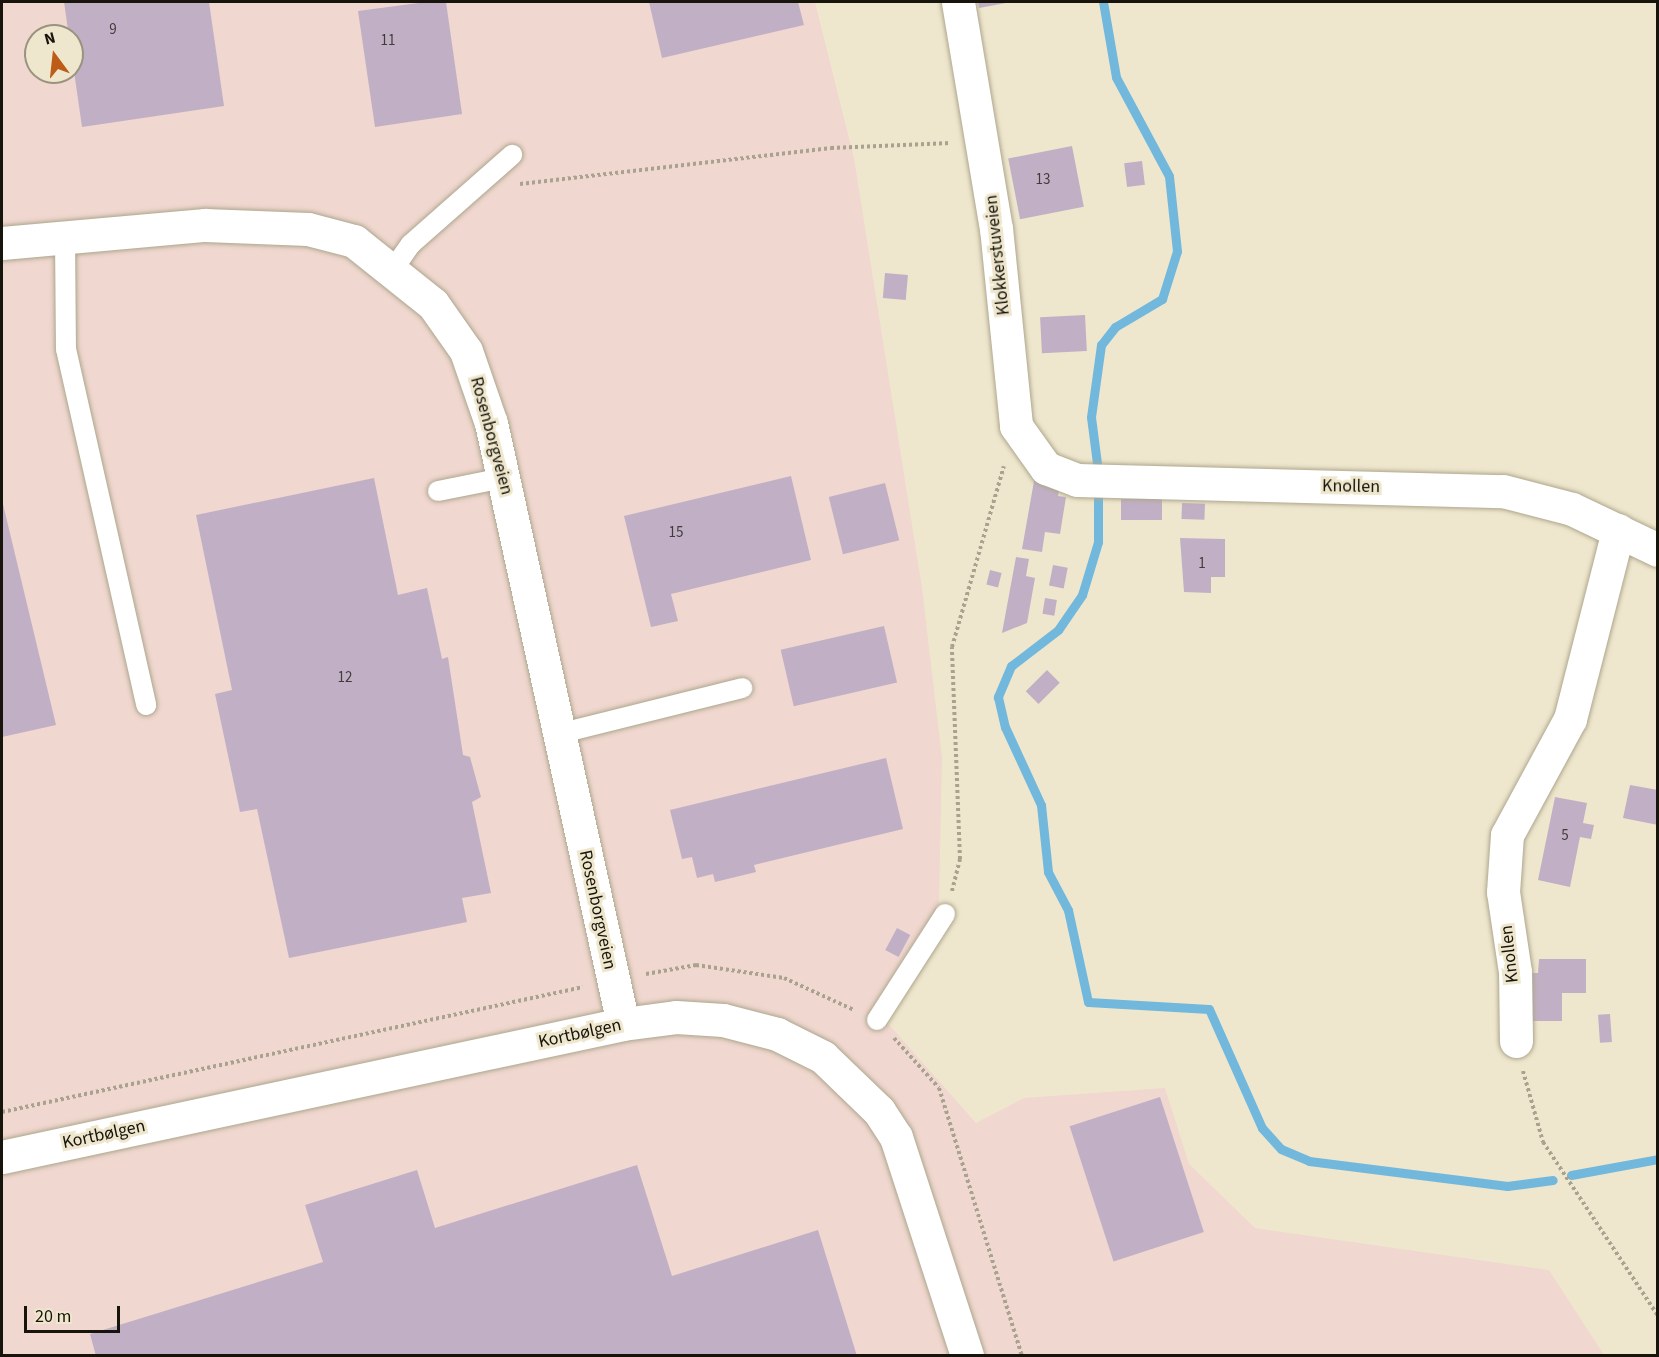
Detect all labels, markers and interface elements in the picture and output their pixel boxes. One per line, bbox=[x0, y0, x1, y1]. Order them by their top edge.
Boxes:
house number: 9 bbox=[109, 21, 117, 39]
north arrow bbox=[24, 24, 84, 84]
text: N bbox=[42, 27, 58, 51]
house number: 11 bbox=[381, 32, 395, 50]
house number: 13 bbox=[1036, 171, 1050, 189]
street label: Klokkerstuveien bbox=[981, 194, 1015, 316]
street label: Rosenborgveien bbox=[465, 375, 517, 497]
street label: Knollen bbox=[1322, 476, 1380, 498]
house number: 15 bbox=[669, 524, 683, 542]
house number: 1 bbox=[1198, 555, 1206, 573]
house number: 12 bbox=[338, 669, 352, 687]
house number: 5 bbox=[1561, 827, 1569, 845]
street label: Rosenborgveien bbox=[574, 848, 620, 972]
street label: Knollen bbox=[1496, 924, 1524, 984]
street label: Kortbølgen bbox=[537, 1015, 623, 1053]
street label: Kortbølgen bbox=[61, 1116, 147, 1154]
scale bar bbox=[27, 1294, 123, 1332]
text: 20 m bbox=[35, 1304, 71, 1329]

